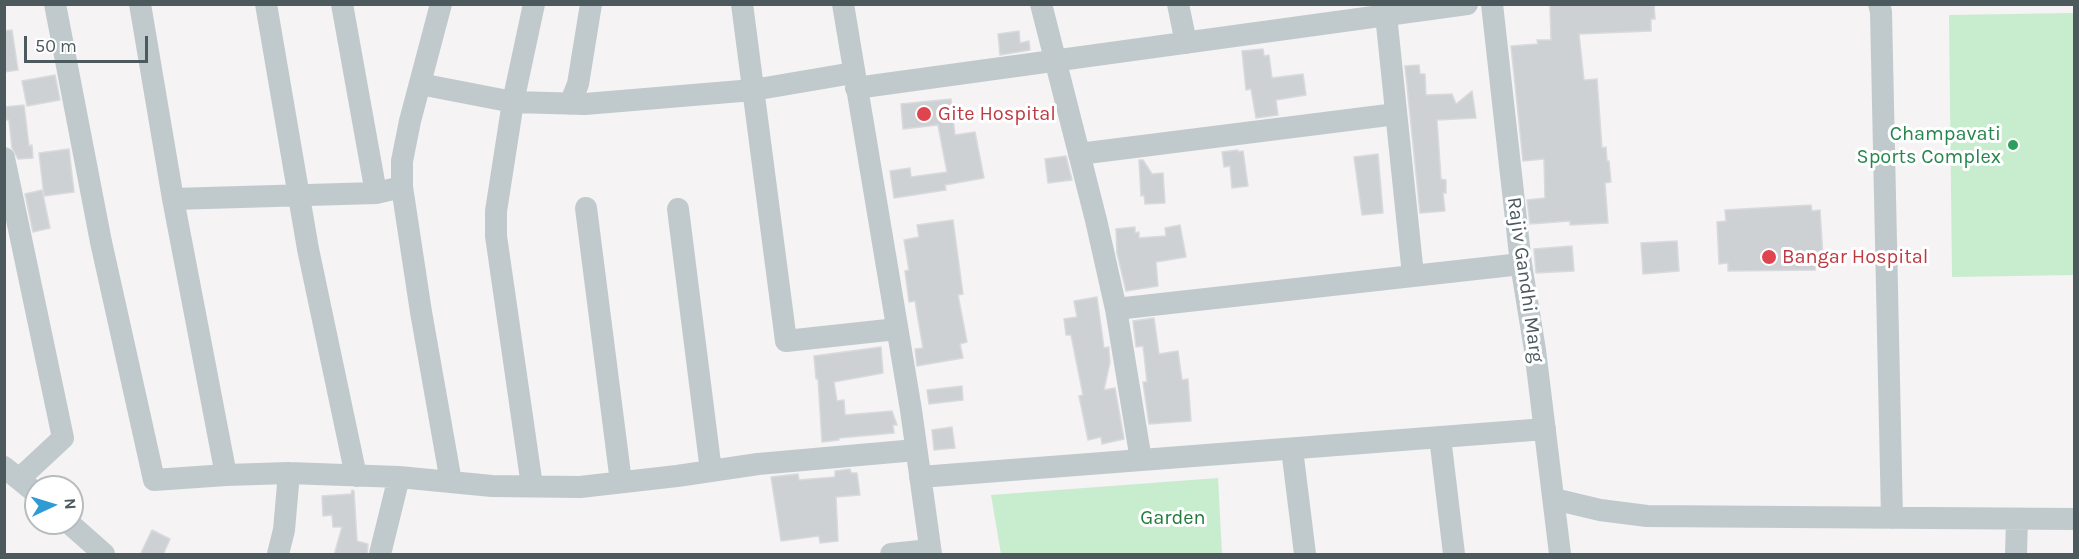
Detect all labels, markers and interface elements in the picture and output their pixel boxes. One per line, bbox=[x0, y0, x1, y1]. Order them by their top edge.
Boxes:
scale bar bbox=[27, 24, 152, 62]
text: 50 m bbox=[35, 35, 77, 57]
place label: Gite Hospital bbox=[938, 102, 1056, 126]
marker: Gite Hospital bbox=[915, 105, 933, 123]
place label: Champavati Sports Complex bbox=[1857, 122, 2001, 169]
marker: Champavati Sports Complex bbox=[2006, 138, 2020, 152]
street label: Rajiv Gandhi Marg bbox=[1501, 196, 1549, 364]
place label: Bangar Hospital bbox=[1782, 245, 1928, 269]
marker: Bangar Hospital bbox=[1760, 248, 1778, 266]
north arrow bbox=[24, 475, 84, 535]
text: N bbox=[61, 497, 80, 510]
park label: Garden bbox=[1140, 506, 1206, 530]

